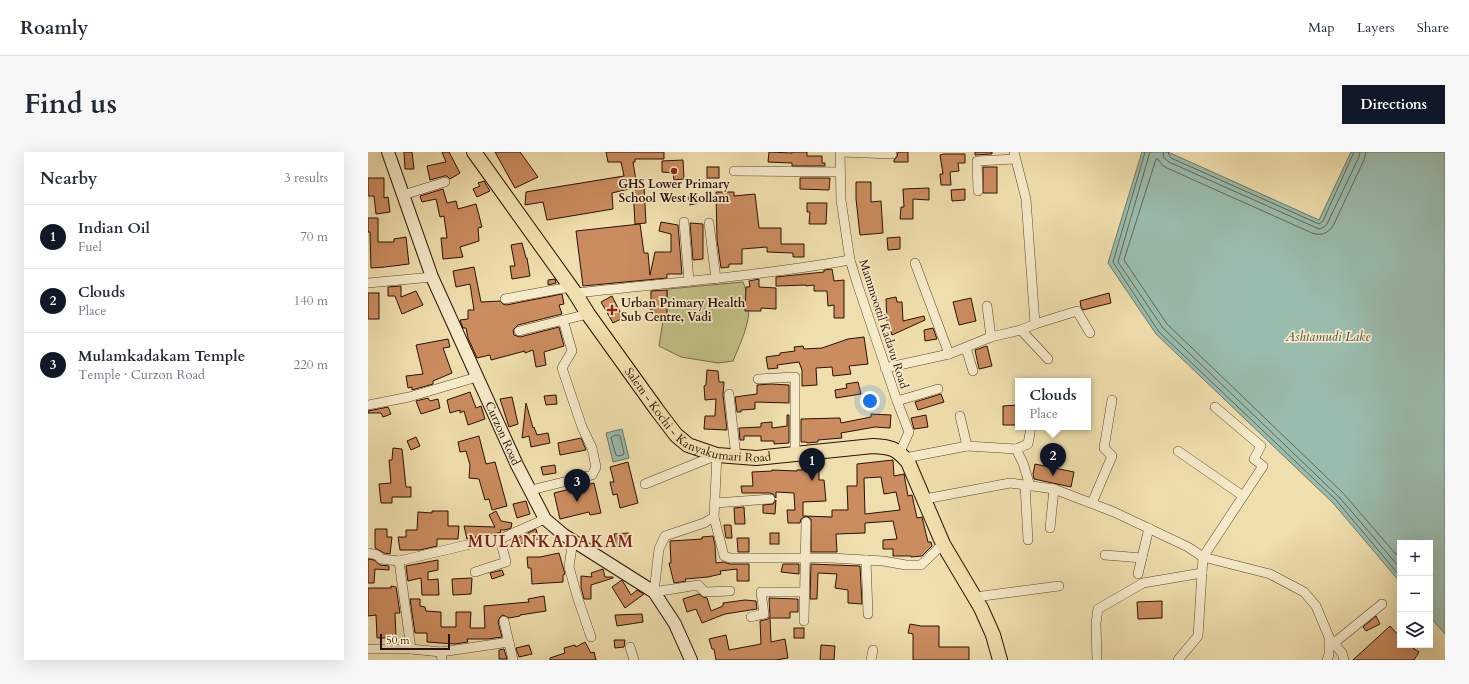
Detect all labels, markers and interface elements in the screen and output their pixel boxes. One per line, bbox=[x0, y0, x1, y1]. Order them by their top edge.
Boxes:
text: Roamly bbox=[20, 15, 88, 41]
text: Map bbox=[1308, 18, 1335, 37]
text: Layers bbox=[1357, 18, 1395, 37]
text: Share bbox=[1417, 18, 1449, 37]
text: Find us bbox=[24, 85, 117, 123]
button: Directions bbox=[1342, 85, 1445, 124]
marker: GHS Lower Primary School West Kollam bbox=[669, 166, 679, 176]
text: Nearby bbox=[40, 167, 97, 190]
text: 3 results bbox=[284, 169, 328, 187]
place label: GHS Lower Primary School West Kollam bbox=[618, 176, 730, 206]
text: Indian Oil bbox=[78, 218, 150, 238]
text: 1 bbox=[50, 228, 56, 246]
text: 70 m bbox=[300, 228, 328, 246]
text: Fuel bbox=[78, 238, 102, 256]
street label: Mammoottil Kadavu Road bbox=[856, 257, 913, 391]
text: Clouds bbox=[78, 282, 125, 302]
text: 2 bbox=[50, 292, 56, 310]
text: 140 m bbox=[294, 292, 328, 310]
place label: Urban Primary Health Sub Centre, Vadi bbox=[621, 295, 746, 325]
text: Place bbox=[78, 302, 106, 320]
marker: Urban Primary Health Sub Centre, Vadi bbox=[606, 304, 618, 316]
water label: Ashtamudi Lake bbox=[1284, 328, 1372, 346]
text: Mulamkadakam Temple bbox=[78, 346, 245, 366]
text: 3 bbox=[50, 356, 56, 374]
text: 220 m bbox=[294, 356, 328, 374]
street label: Salem - Kochi - Kanyakumari Road bbox=[621, 364, 773, 466]
text: Temple · Curzon Road bbox=[78, 366, 205, 384]
popup bbox=[1015, 378, 1091, 430]
text: Clouds bbox=[1030, 385, 1076, 405]
your location bbox=[860, 391, 880, 411]
street label: Curzon Road bbox=[481, 399, 524, 468]
text: Place bbox=[1030, 405, 1058, 423]
pin: 2 bbox=[1040, 443, 1066, 476]
pin: 1 bbox=[799, 448, 825, 481]
pin: 3 bbox=[564, 469, 590, 502]
district label: MULANKADAKAM bbox=[468, 531, 634, 553]
map controls bbox=[1397, 540, 1433, 648]
button: + bbox=[1397, 540, 1433, 576]
button: − bbox=[1397, 576, 1433, 612]
button: layers bbox=[1397, 612, 1433, 648]
scale bar bbox=[380, 632, 450, 651]
text: 50 m bbox=[386, 633, 410, 648]

